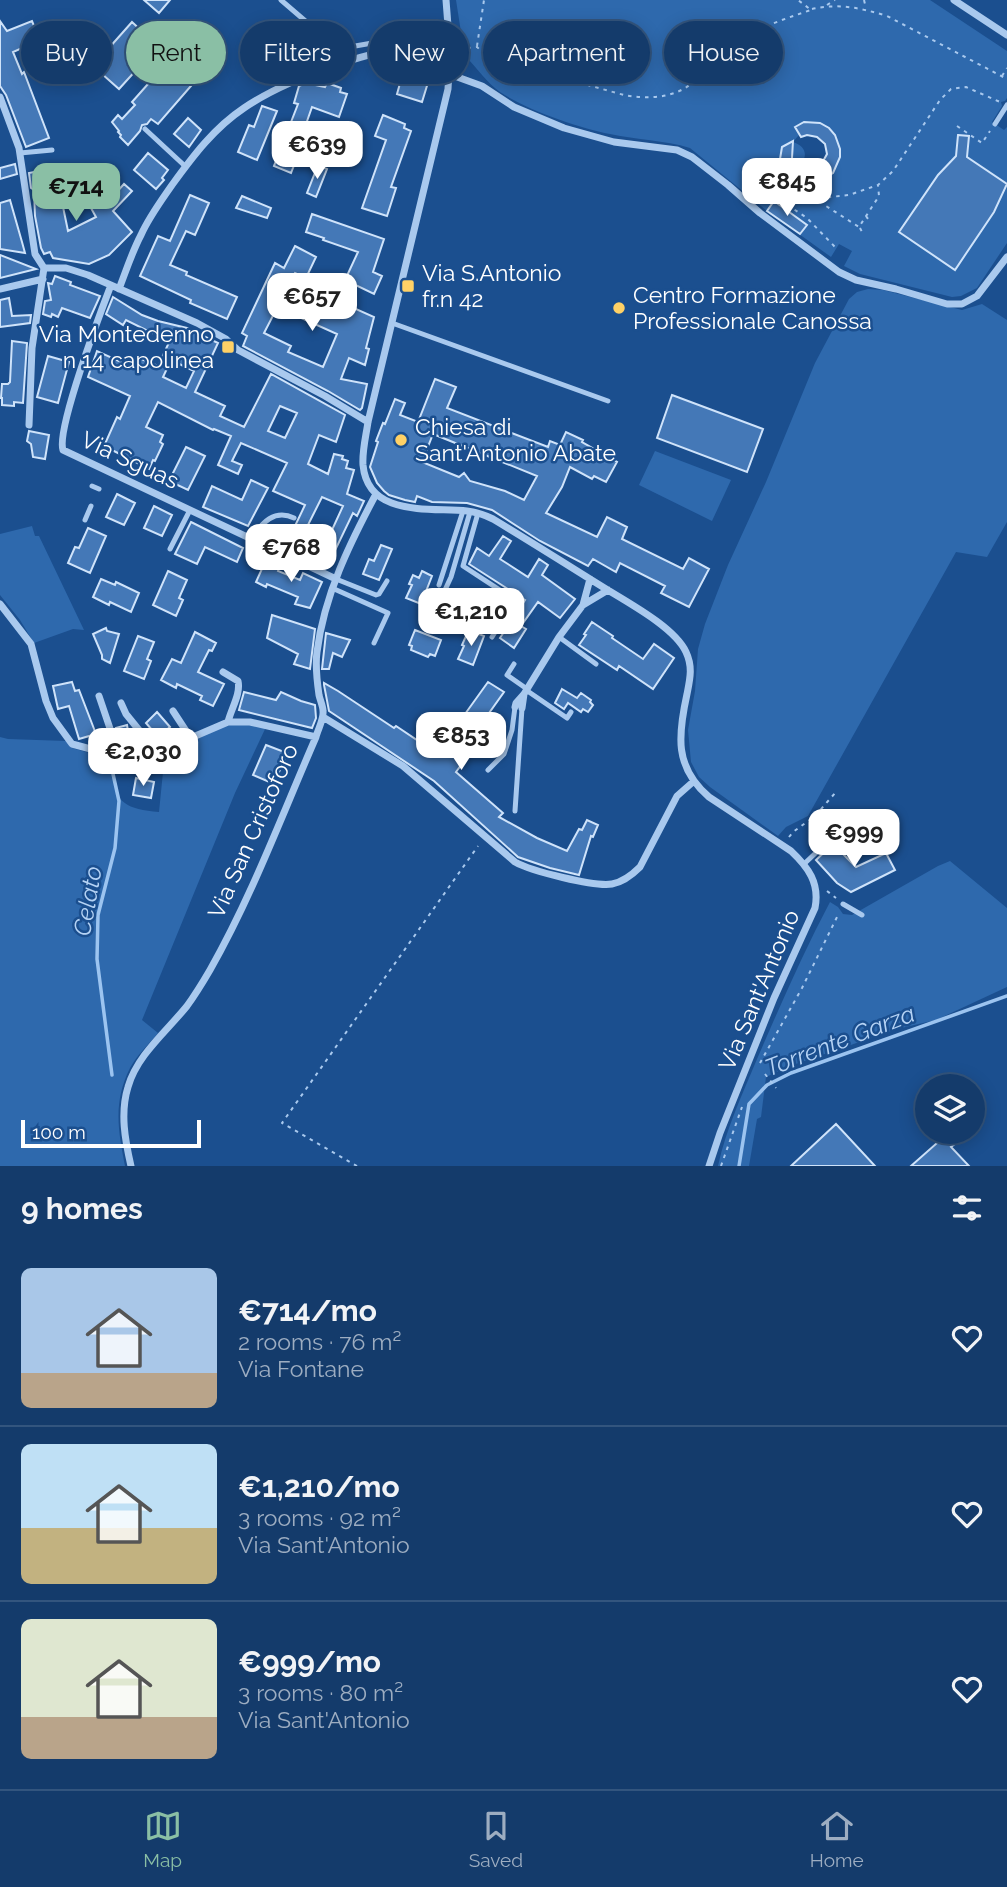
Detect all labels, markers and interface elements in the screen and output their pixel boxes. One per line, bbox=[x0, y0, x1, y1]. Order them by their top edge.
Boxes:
chip: Buy bbox=[21, 21, 112, 84]
chip: Rent bbox=[126, 21, 226, 84]
chip: Filters bbox=[240, 21, 355, 84]
chip: New bbox=[369, 21, 469, 84]
chip: Apartment bbox=[483, 21, 650, 84]
chip: House bbox=[664, 21, 783, 84]
pin: €639 bbox=[276, 122, 358, 181]
text: €639 bbox=[288, 130, 346, 157]
pin: €845 bbox=[746, 158, 828, 218]
pin: €714 bbox=[35, 164, 117, 223]
text: €845 bbox=[758, 167, 816, 194]
text: €714 bbox=[48, 172, 104, 199]
place label: Via S.Antonio fr.n 42 bbox=[422, 259, 561, 312]
pin: €657 bbox=[271, 274, 353, 333]
marker: Via S.Antonio fr.n 42 bbox=[400, 278, 416, 294]
place label: Centro Formazione Professionale Canossa bbox=[633, 281, 872, 334]
text: €657 bbox=[283, 282, 341, 309]
marker: Centro Formazione Professionale Canossa bbox=[611, 300, 627, 316]
place label: Via Montedenno n 14 capolinea bbox=[39, 320, 214, 373]
marker: Via Montedenno n 14 capolinea bbox=[220, 339, 236, 355]
place label: Chiesa di Sant'Antonio Abate bbox=[415, 413, 616, 466]
street label: Via Sguas bbox=[77, 425, 183, 494]
marker: Chiesa di Sant'Antonio Abate bbox=[393, 432, 409, 448]
pin: €768 bbox=[250, 524, 332, 584]
text: €768 bbox=[261, 533, 321, 560]
pin: €1,210 bbox=[414, 588, 528, 648]
text: €1,210 bbox=[434, 597, 508, 624]
pin: €853 bbox=[420, 712, 502, 772]
text: €853 bbox=[432, 721, 490, 748]
pin: €2,030 bbox=[86, 728, 200, 788]
text: €2,030 bbox=[104, 737, 182, 764]
street label: Via San Cristoforo bbox=[202, 739, 303, 922]
pin: €999 bbox=[813, 810, 895, 869]
text: €999 bbox=[825, 818, 884, 845]
water label: Celato bbox=[67, 864, 108, 938]
street label: Via Sant'Antonio bbox=[713, 906, 805, 1074]
water label: Torrente Garza bbox=[761, 999, 919, 1082]
map controls bbox=[915, 1074, 985, 1144]
button: layers bbox=[915, 1074, 985, 1144]
scale bar bbox=[21, 1117, 201, 1149]
text: 100 m bbox=[32, 1121, 86, 1143]
icon: filters bbox=[948, 1189, 986, 1227]
text: 9 homes bbox=[21, 1191, 143, 1226]
text: €714/mo bbox=[238, 1293, 377, 1328]
icon: home bbox=[77, 1296, 161, 1380]
icon: heart bbox=[948, 1319, 986, 1357]
text: 2 rooms · 76 m² bbox=[238, 1328, 401, 1355]
text: Via Fontane bbox=[238, 1355, 364, 1382]
text: €1,210/mo bbox=[238, 1469, 400, 1504]
icon: home bbox=[77, 1472, 161, 1556]
icon: heart bbox=[948, 1495, 986, 1533]
text: 3 rooms · 92 m² bbox=[238, 1504, 401, 1531]
text: Via Sant'Antonio bbox=[238, 1531, 410, 1558]
text: €999/mo bbox=[238, 1644, 381, 1679]
icon: home bbox=[77, 1647, 161, 1731]
icon: heart bbox=[948, 1670, 986, 1708]
text: 3 rooms · 80 m² bbox=[238, 1679, 403, 1706]
text: Via Sant'Antonio bbox=[238, 1706, 410, 1733]
tab: Map bbox=[143, 1807, 182, 1871]
tab: Saved bbox=[469, 1807, 523, 1871]
tab: Home bbox=[810, 1807, 864, 1871]

